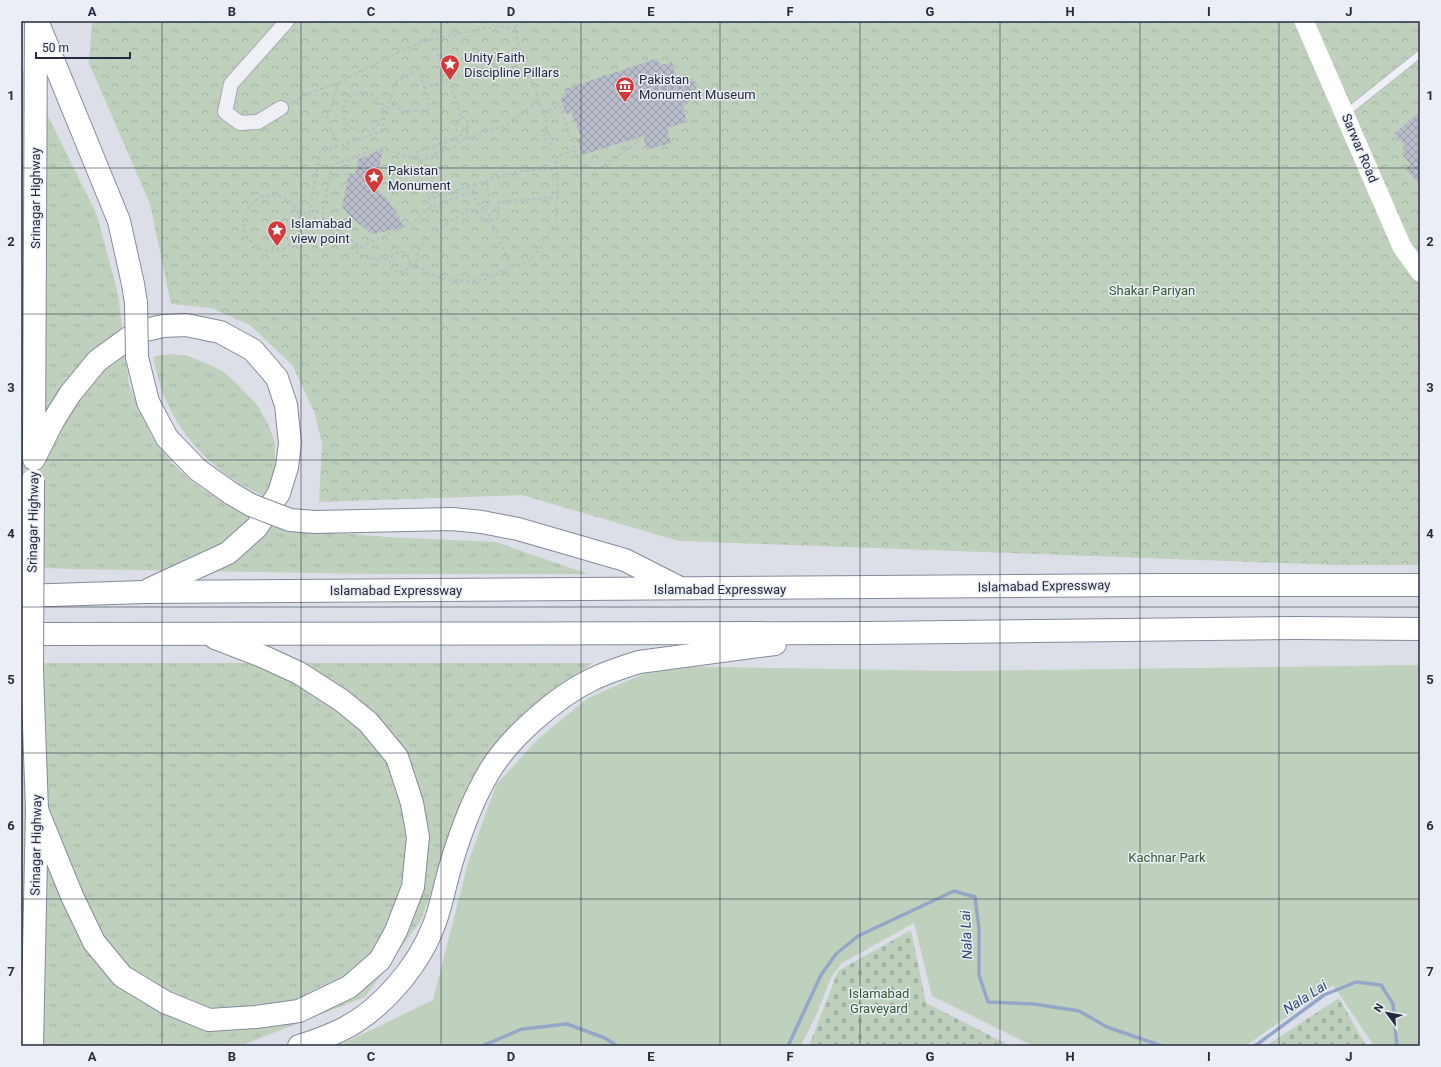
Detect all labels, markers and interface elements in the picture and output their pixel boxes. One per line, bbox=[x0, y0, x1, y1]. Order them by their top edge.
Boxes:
text: A bbox=[88, 4, 97, 19]
text: B bbox=[228, 4, 236, 19]
text: C bbox=[367, 4, 376, 19]
text: D bbox=[507, 4, 515, 19]
text: E bbox=[647, 4, 655, 19]
text: F bbox=[786, 4, 794, 19]
text: G bbox=[926, 4, 935, 19]
text: H bbox=[1065, 4, 1075, 19]
text: I bbox=[1207, 4, 1211, 19]
text: J bbox=[1345, 4, 1353, 19]
scale bar bbox=[36, 34, 130, 60]
text: 50 m bbox=[42, 41, 69, 55]
place label: Unity Faith Discipline Pillars bbox=[464, 50, 559, 80]
place icon: Unity Faith Discipline Pillars bbox=[439, 53, 461, 81]
place label: Pakistan Monument Museum bbox=[639, 72, 756, 102]
museum icon: Pakistan Monument Museum bbox=[614, 75, 636, 103]
text: 1 bbox=[7, 88, 15, 103]
text: 1 bbox=[1426, 88, 1434, 103]
street label: Sarwar Road bbox=[1339, 111, 1381, 185]
street label: Srinagar Highway bbox=[28, 147, 43, 249]
place label: Pakistan Monument bbox=[388, 163, 451, 193]
place icon: Pakistan Monument bbox=[363, 166, 385, 194]
place label: Islamabad view point bbox=[291, 216, 352, 246]
place icon: Islamabad view point bbox=[266, 219, 288, 247]
text: 2 bbox=[7, 234, 15, 249]
text: 2 bbox=[1426, 234, 1434, 249]
park label: Shakar Pariyan bbox=[1109, 283, 1195, 298]
text: 3 bbox=[7, 380, 15, 395]
text: 3 bbox=[1426, 380, 1434, 395]
street label: Srinagar Highway bbox=[25, 471, 41, 573]
text: 4 bbox=[7, 526, 15, 541]
text: 4 bbox=[1426, 526, 1434, 541]
street label: Islamabad Expressway bbox=[978, 577, 1110, 595]
street label: Islamabad Expressway bbox=[654, 582, 786, 597]
street label: Islamabad Expressway bbox=[330, 583, 462, 598]
text: 5 bbox=[7, 672, 15, 687]
text: 5 bbox=[1426, 672, 1434, 687]
street label: Srinagar Highway bbox=[28, 794, 44, 896]
text: 6 bbox=[7, 818, 15, 833]
text: 6 bbox=[1426, 818, 1434, 833]
park label: Kachnar Park bbox=[1128, 850, 1206, 865]
water label: Nala Lai bbox=[957, 909, 975, 960]
text: 7 bbox=[7, 964, 15, 979]
text: 7 bbox=[1426, 964, 1434, 979]
water label: Nala Lai bbox=[1280, 977, 1331, 1017]
park label: Islamabad Graveyard bbox=[849, 986, 909, 1016]
north arrow bbox=[1367, 993, 1407, 1033]
text: N bbox=[1371, 1001, 1387, 1015]
text: A bbox=[88, 1049, 97, 1064]
text: B bbox=[228, 1049, 236, 1064]
text: C bbox=[367, 1049, 376, 1064]
text: D bbox=[507, 1049, 515, 1064]
text: E bbox=[647, 1049, 655, 1064]
text: F bbox=[786, 1049, 794, 1064]
text: G bbox=[926, 1049, 935, 1064]
text: H bbox=[1065, 1049, 1075, 1064]
text: I bbox=[1207, 1049, 1211, 1064]
text: J bbox=[1345, 1049, 1353, 1064]

